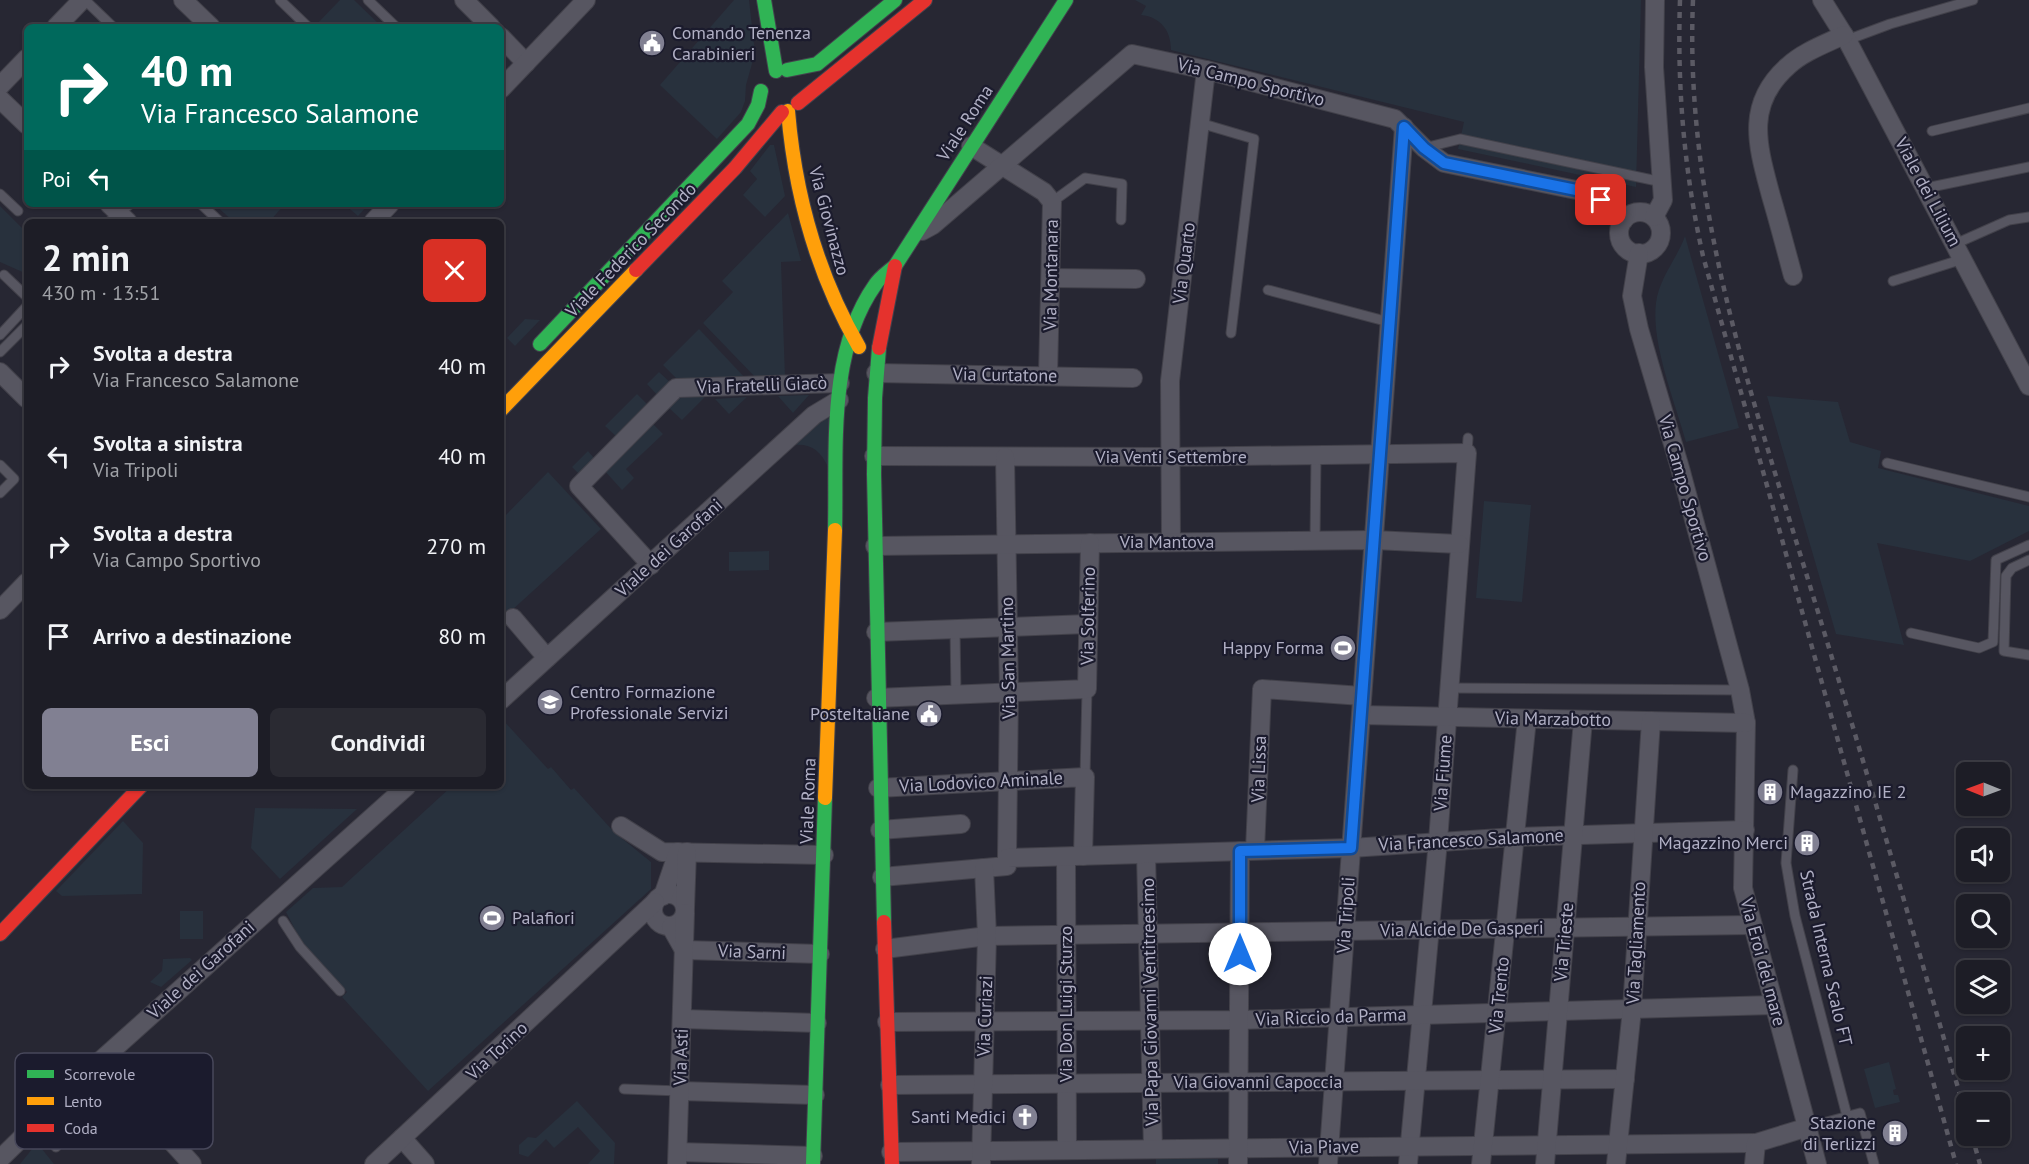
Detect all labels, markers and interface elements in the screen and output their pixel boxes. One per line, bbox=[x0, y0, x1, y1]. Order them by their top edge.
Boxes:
place label: Comando Tenenza Carabinieri bbox=[672, 21, 811, 65]
public building icon: Comando Tenenza Carabinieri bbox=[637, 28, 667, 58]
text: 40 m bbox=[141, 43, 233, 98]
icon: right bbox=[42, 48, 120, 126]
street label: Via Campo Sportivo bbox=[1174, 52, 1327, 111]
street label: Viale Roma bbox=[931, 80, 998, 166]
text: Via Francesco Salamone bbox=[141, 96, 419, 130]
street label: Viale dei Lilium bbox=[1890, 132, 1967, 250]
icon: left bbox=[83, 162, 116, 195]
street label: Via Giovinazzo bbox=[804, 163, 855, 278]
text: Poi bbox=[42, 165, 71, 193]
pin bbox=[1575, 174, 1626, 225]
street label: Viale Federico Secondo bbox=[560, 177, 701, 323]
icon: arrive bbox=[1584, 183, 1617, 216]
street label: Via Montanara bbox=[1038, 219, 1063, 332]
street label: Via Quarto bbox=[1167, 221, 1200, 306]
text: 2 min bbox=[42, 234, 130, 281]
button: close bbox=[423, 239, 486, 302]
text: 430 m · 13:51 bbox=[42, 280, 160, 306]
text: Svolta a destra bbox=[93, 339, 233, 367]
icon: right bbox=[42, 350, 75, 383]
text: 40 m bbox=[438, 352, 486, 380]
street label: Via Curtatone bbox=[951, 362, 1058, 387]
text: Via Francesco Salamone bbox=[93, 367, 299, 393]
street label: Via Fratelli Giacò bbox=[695, 371, 828, 398]
street label: Via Campo Sportivo bbox=[1653, 411, 1717, 564]
text: Svolta a sinistra bbox=[93, 429, 243, 457]
icon: left bbox=[42, 440, 75, 473]
text: 40 m bbox=[438, 442, 486, 470]
street label: Via Venti Settembre bbox=[1094, 445, 1247, 468]
text: Via Tripoli bbox=[93, 457, 178, 483]
street label: Viale dei Garofani bbox=[610, 493, 727, 603]
text: Svolta a destra bbox=[93, 519, 233, 547]
icon: right bbox=[42, 530, 75, 563]
street label: Via Mantova bbox=[1119, 530, 1214, 553]
text: 270 m bbox=[426, 532, 486, 560]
text: Via Campo Sportivo bbox=[93, 547, 261, 573]
street label: Via Solferino bbox=[1075, 567, 1100, 666]
street label: Via San Martino bbox=[995, 597, 1020, 720]
icon: arrive bbox=[42, 620, 75, 653]
text: Arrivo a destinazione bbox=[93, 622, 292, 650]
text: 80 m bbox=[438, 622, 486, 650]
sports icon: Happy Forma bbox=[1328, 633, 1358, 663]
place label: Happy Forma bbox=[1223, 636, 1324, 659]
place label: Centro Formazione Professionale Servizi bbox=[570, 680, 728, 724]
school or university icon: Centro Formazione Professionale Servizi bbox=[535, 687, 565, 717]
public building icon: PosteItaliane bbox=[914, 699, 944, 729]
place label: PosteItaliane bbox=[810, 702, 910, 725]
street label: Via Marzabotto bbox=[1494, 706, 1611, 731]
button: Esci bbox=[42, 708, 258, 777]
button: Condividi bbox=[270, 708, 486, 777]
street label: Via Fiume bbox=[1428, 734, 1457, 813]
street label: Via Lissa bbox=[1246, 735, 1271, 804]
street label: Viale Roma bbox=[794, 757, 820, 845]
north arrow bbox=[1956, 762, 2010, 816]
map controls bbox=[1956, 762, 2010, 1146]
street label: Via Lodovico Aminale bbox=[897, 766, 1063, 797]
building icon: Magazzino IE 2 bbox=[1755, 777, 1785, 807]
place label: Magazzino IE 2 bbox=[1790, 780, 1906, 803]
street label: Via Francesco Salamone bbox=[1377, 823, 1564, 856]
building icon: Magazzino Merci bbox=[1792, 828, 1822, 858]
button: sound bbox=[1956, 828, 2010, 882]
place label: Magazzino Merci bbox=[1659, 831, 1788, 854]
street label: Strada Interna Scalo FT bbox=[1795, 868, 1858, 1048]
street label: Via Tripoli bbox=[1331, 876, 1360, 955]
street label: Via Papa Giovanni Ventitreesimo bbox=[1136, 878, 1163, 1127]
street label: Via Tagliamento bbox=[1621, 881, 1650, 1006]
street label: Via Eroi del mare bbox=[1735, 894, 1792, 1028]
button: search bbox=[1956, 894, 2010, 948]
street label: Via Trieste bbox=[1549, 902, 1578, 983]
sports icon: Palafiori bbox=[477, 903, 507, 933]
place label: Palafiori bbox=[512, 906, 575, 929]
street label: Viale dei Garofani bbox=[142, 915, 259, 1025]
street label: Via Alcide De Gasperi bbox=[1379, 916, 1544, 941]
position arrow bbox=[1208, 922, 1272, 986]
street label: Via Don Luigi Sturzo bbox=[1054, 926, 1077, 1083]
street label: Via Sarni bbox=[717, 939, 786, 964]
street label: Via Trento bbox=[1483, 955, 1514, 1035]
button: layers bbox=[1956, 960, 2010, 1014]
street label: Via Curiazi bbox=[972, 975, 997, 1058]
street label: Via Riccio da Parma bbox=[1254, 1002, 1407, 1031]
street label: Via Torino bbox=[460, 1016, 532, 1086]
button: + bbox=[1956, 1026, 2010, 1080]
street label: Via Asti bbox=[668, 1028, 693, 1087]
legend bbox=[15, 1053, 213, 1149]
text: Scorrevole bbox=[64, 1064, 136, 1084]
street label: Via Giovanni Capoccia bbox=[1173, 1070, 1342, 1093]
text: Lento bbox=[64, 1091, 102, 1111]
button: − bbox=[1956, 1092, 2010, 1146]
church icon: Santi Medici bbox=[1010, 1102, 1040, 1132]
place label: Santi Medici bbox=[911, 1105, 1006, 1128]
place label: Stazione di Terlizzi bbox=[1803, 1111, 1876, 1155]
text: Coda bbox=[64, 1118, 98, 1138]
building icon: Stazione di Terlizzi bbox=[1880, 1118, 1910, 1148]
street label: Via Piave bbox=[1288, 1134, 1359, 1159]

